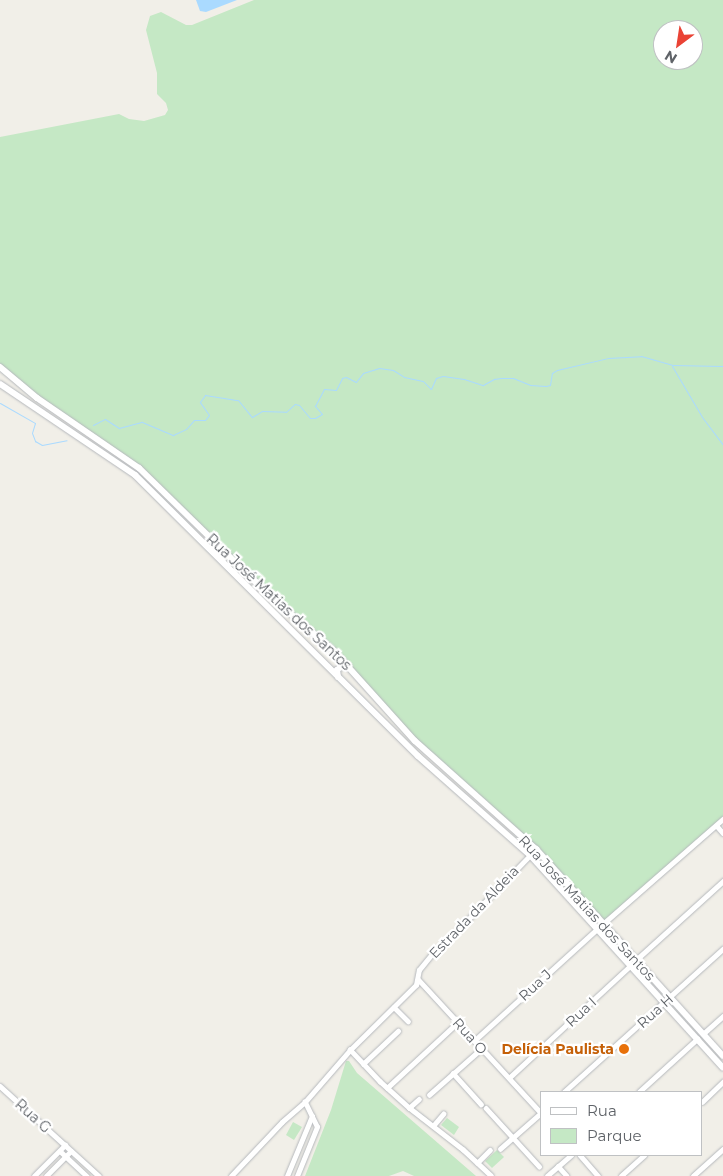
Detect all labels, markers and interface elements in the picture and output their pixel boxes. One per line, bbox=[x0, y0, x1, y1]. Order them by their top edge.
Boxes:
north arrow bbox=[653, 20, 703, 70]
text: N bbox=[661, 46, 680, 68]
street label: Rua José Matias dos Santos bbox=[203, 530, 355, 674]
street label: Rua José Matias dos Santos bbox=[515, 832, 659, 984]
street label: Estrada da Aldeia bbox=[426, 862, 522, 962]
street label: Rua J bbox=[515, 966, 555, 1004]
street label: Rua H bbox=[633, 990, 677, 1032]
street label: Rua I bbox=[562, 994, 600, 1030]
street label: Rua O bbox=[449, 1014, 491, 1058]
place label: Delícia Paulista bbox=[502, 1041, 614, 1057]
marker: Delícia Paulista bbox=[618, 1043, 630, 1055]
legend bbox=[540, 1091, 703, 1156]
street label: Rua G bbox=[12, 1096, 54, 1136]
text: Rua bbox=[587, 1101, 617, 1120]
text: Parque bbox=[587, 1126, 642, 1145]

